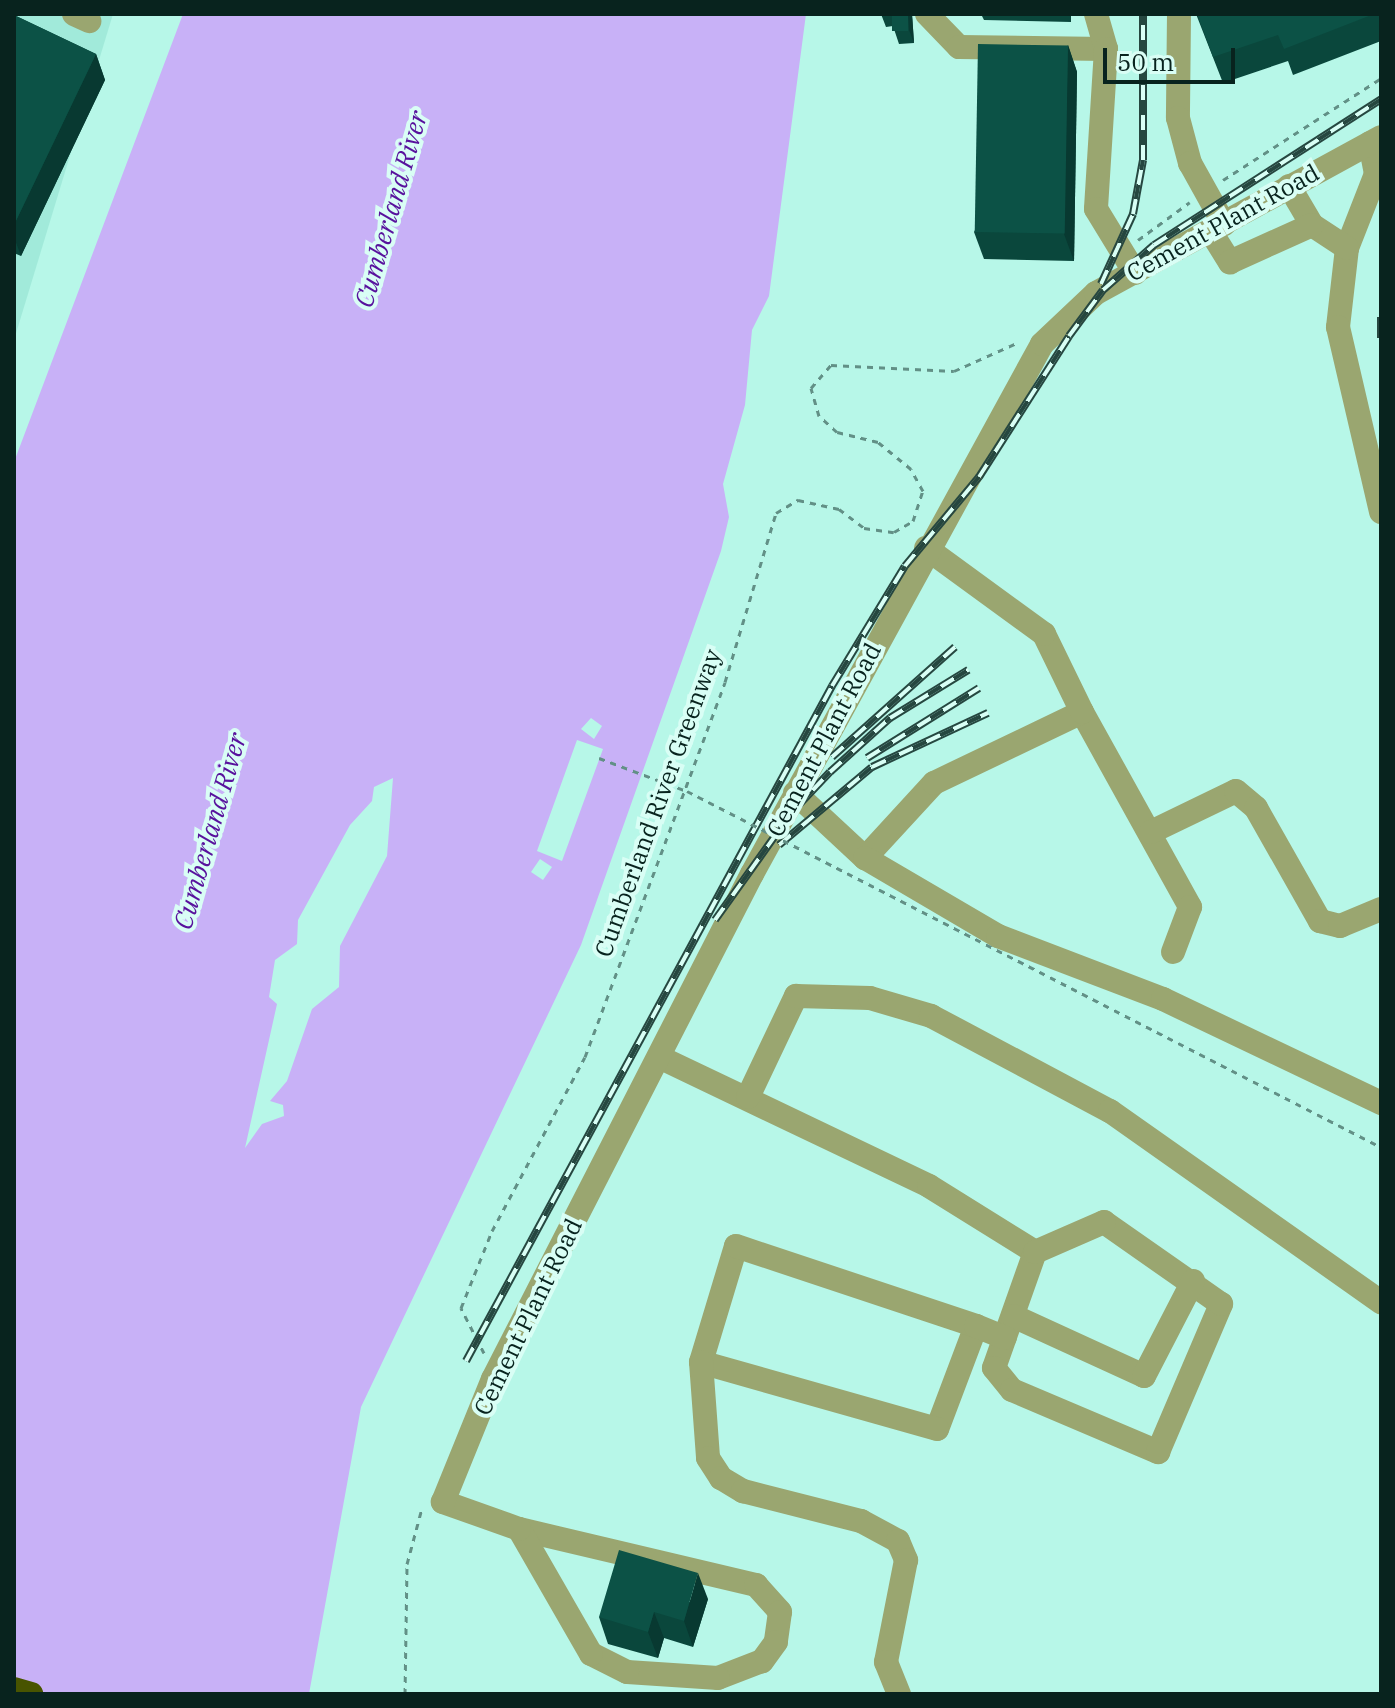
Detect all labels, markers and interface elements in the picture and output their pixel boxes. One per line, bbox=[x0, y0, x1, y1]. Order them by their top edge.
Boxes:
scale bar bbox=[1107, 32, 1239, 82]
text: 50 m bbox=[1117, 46, 1174, 78]
water label: Cumberland River bbox=[348, 107, 434, 311]
street label: Cement Plant Road bbox=[1122, 158, 1324, 288]
street label: Cement Plant Road bbox=[761, 638, 887, 842]
street label: Cumberland River Greenway bbox=[589, 645, 727, 961]
water label: Cumberland River bbox=[167, 729, 253, 933]
street label: Cement Plant Road bbox=[468, 1214, 588, 1420]

